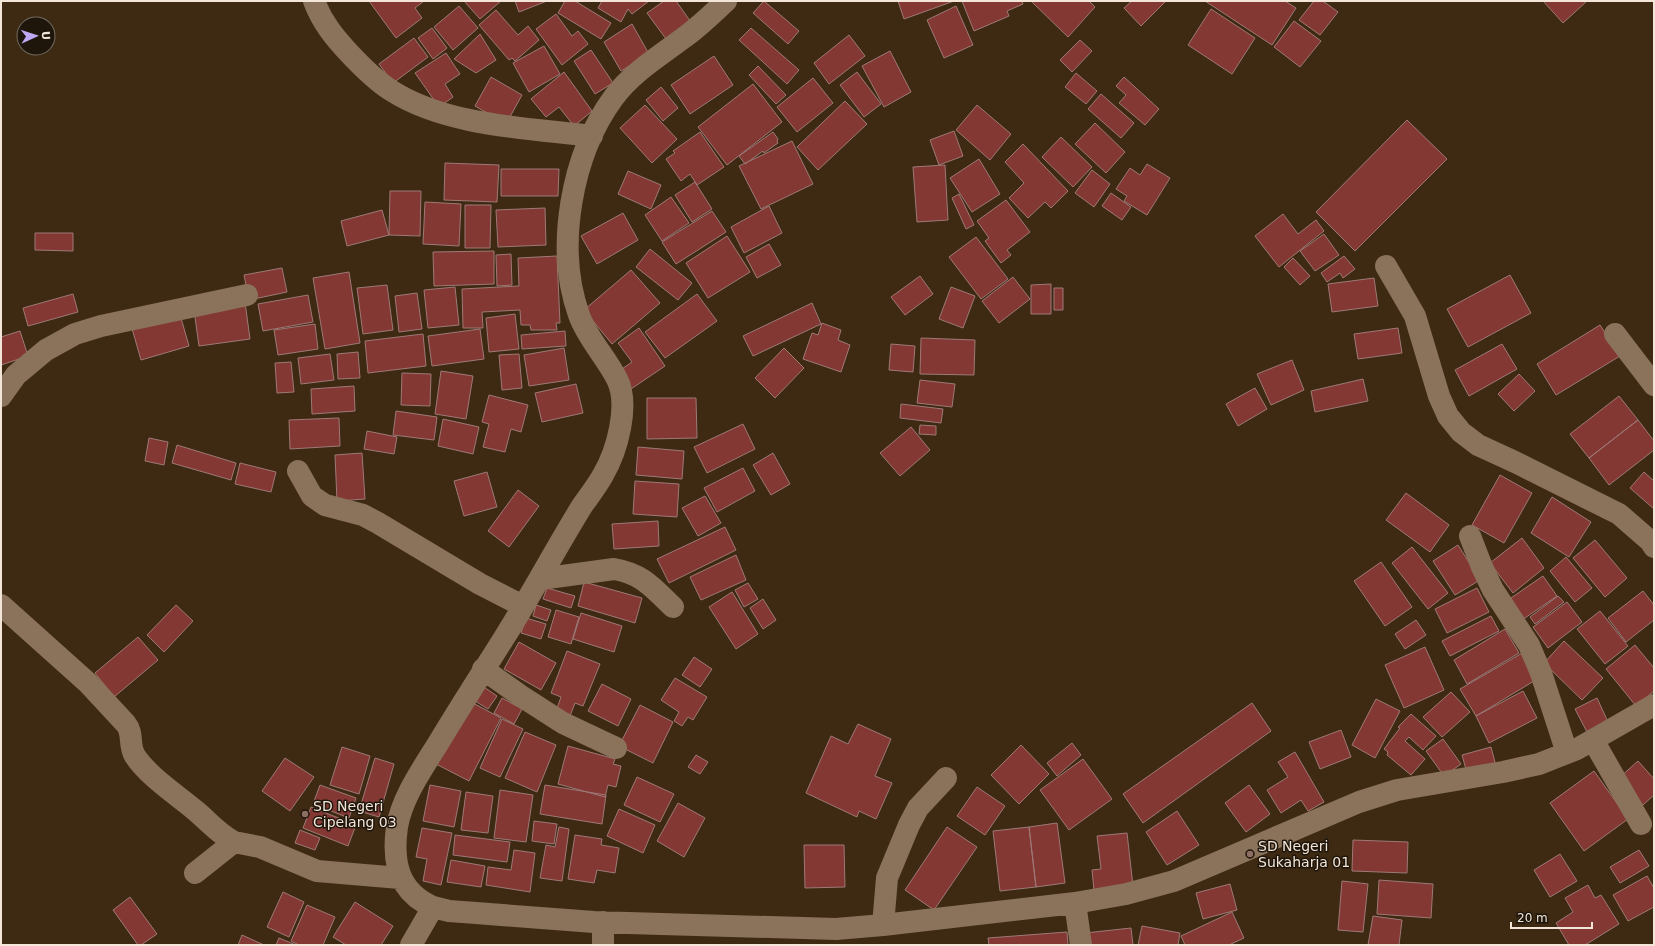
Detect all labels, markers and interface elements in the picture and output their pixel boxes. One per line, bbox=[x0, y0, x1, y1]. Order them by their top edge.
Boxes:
north arrow bbox=[16, 16, 56, 56]
text: U bbox=[39, 31, 52, 40]
place label: SD Negeri Cipelang 03 bbox=[313, 798, 397, 830]
marker: SD Negeri Cipelang 03 bbox=[300, 809, 310, 819]
place label: SD Negeri Sukaharja 01 bbox=[1258, 838, 1350, 870]
marker: SD Negeri Sukaharja 01 bbox=[1245, 849, 1255, 859]
scale bar bbox=[1511, 904, 1592, 930]
text: 20 m bbox=[1517, 911, 1548, 925]

